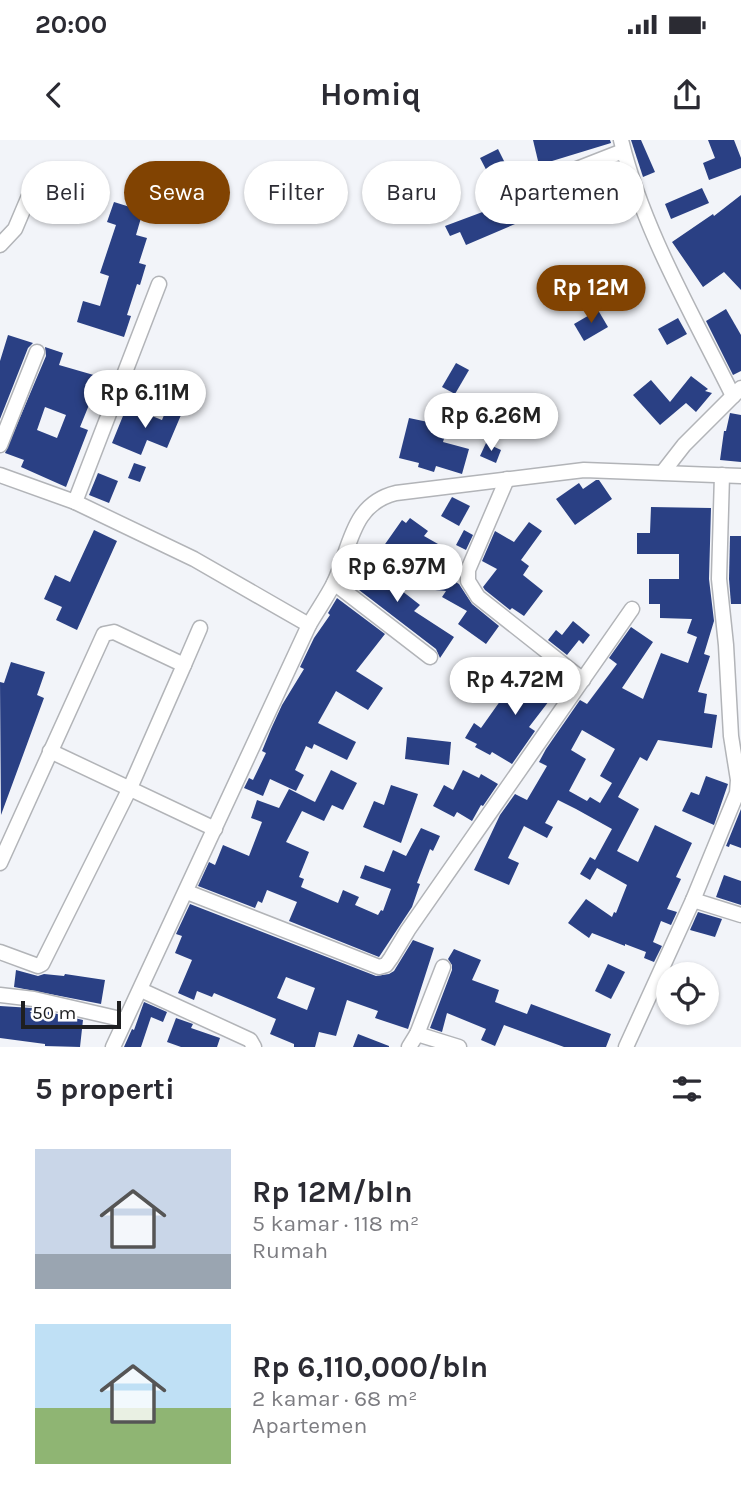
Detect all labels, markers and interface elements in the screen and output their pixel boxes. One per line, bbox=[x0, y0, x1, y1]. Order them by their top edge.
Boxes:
text: 20:00 bbox=[35, 9, 107, 40]
icon: back bbox=[35, 76, 73, 114]
text: Homiq bbox=[320, 76, 421, 113]
icon: share bbox=[668, 76, 706, 114]
chip: Beli bbox=[21, 161, 110, 224]
chip: Sewa bbox=[124, 161, 230, 224]
chip: Filter bbox=[244, 161, 348, 224]
chip: Baru bbox=[362, 161, 461, 224]
chip: Apartemen bbox=[475, 161, 644, 224]
pin: Rp 12M bbox=[534, 265, 648, 325]
text: Rp 12M bbox=[553, 274, 629, 301]
pin: Rp 6.11M bbox=[73, 370, 217, 430]
text: Rp 6.11M bbox=[100, 379, 190, 406]
pin: Rp 6.26M bbox=[419, 394, 563, 453]
text: Rp 6.26M bbox=[440, 402, 542, 429]
pin: Rp 6.97M bbox=[325, 545, 469, 604]
text: Rp 6.97M bbox=[347, 553, 447, 580]
pin: Rp 4.72M bbox=[443, 658, 587, 717]
text: Rp 4.72M bbox=[466, 666, 564, 693]
map controls bbox=[656, 962, 719, 1025]
button: locate bbox=[656, 962, 719, 1025]
scale bar bbox=[21, 998, 121, 1030]
text: 50 m bbox=[32, 1002, 76, 1024]
icon: filters bbox=[668, 1070, 706, 1108]
text: 5 properti bbox=[35, 1071, 175, 1107]
text: Rp 12M/bln bbox=[252, 1174, 413, 1210]
icon: home bbox=[91, 1177, 175, 1261]
text: 5 kamar · 118 m² bbox=[252, 1210, 419, 1237]
text: Rumah bbox=[252, 1237, 328, 1264]
text: Rp 6,110,000/bln bbox=[252, 1349, 488, 1385]
icon: home bbox=[91, 1352, 175, 1436]
text: 2 kamar · 68 m² bbox=[252, 1385, 417, 1412]
text: Apartemen bbox=[252, 1412, 367, 1439]

